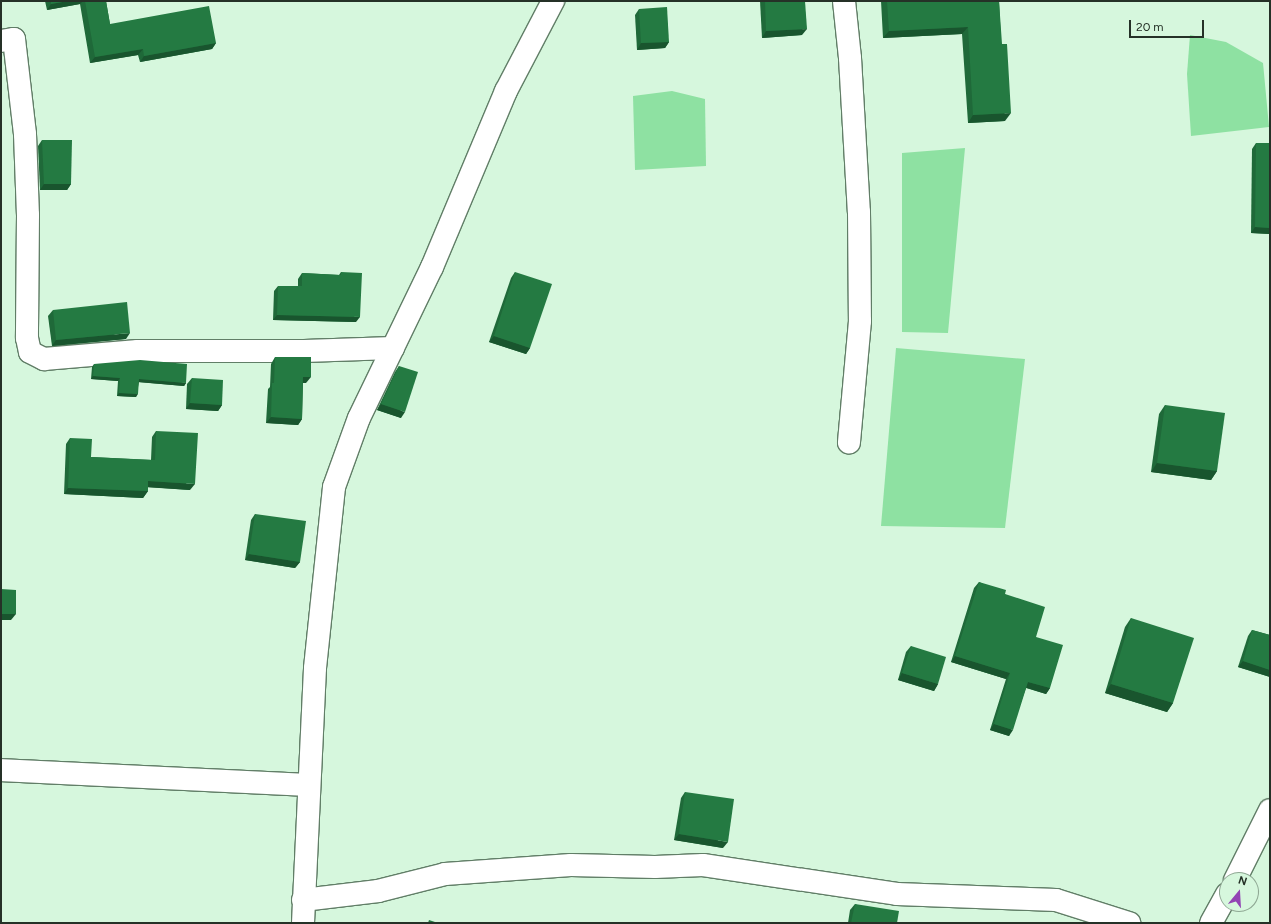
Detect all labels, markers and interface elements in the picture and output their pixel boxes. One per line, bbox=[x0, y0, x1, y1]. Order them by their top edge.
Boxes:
scale bar bbox=[1131, 12, 1206, 38]
text: 20 m bbox=[1136, 20, 1164, 34]
north arrow bbox=[1219, 872, 1259, 912]
text: N bbox=[1236, 874, 1249, 889]

